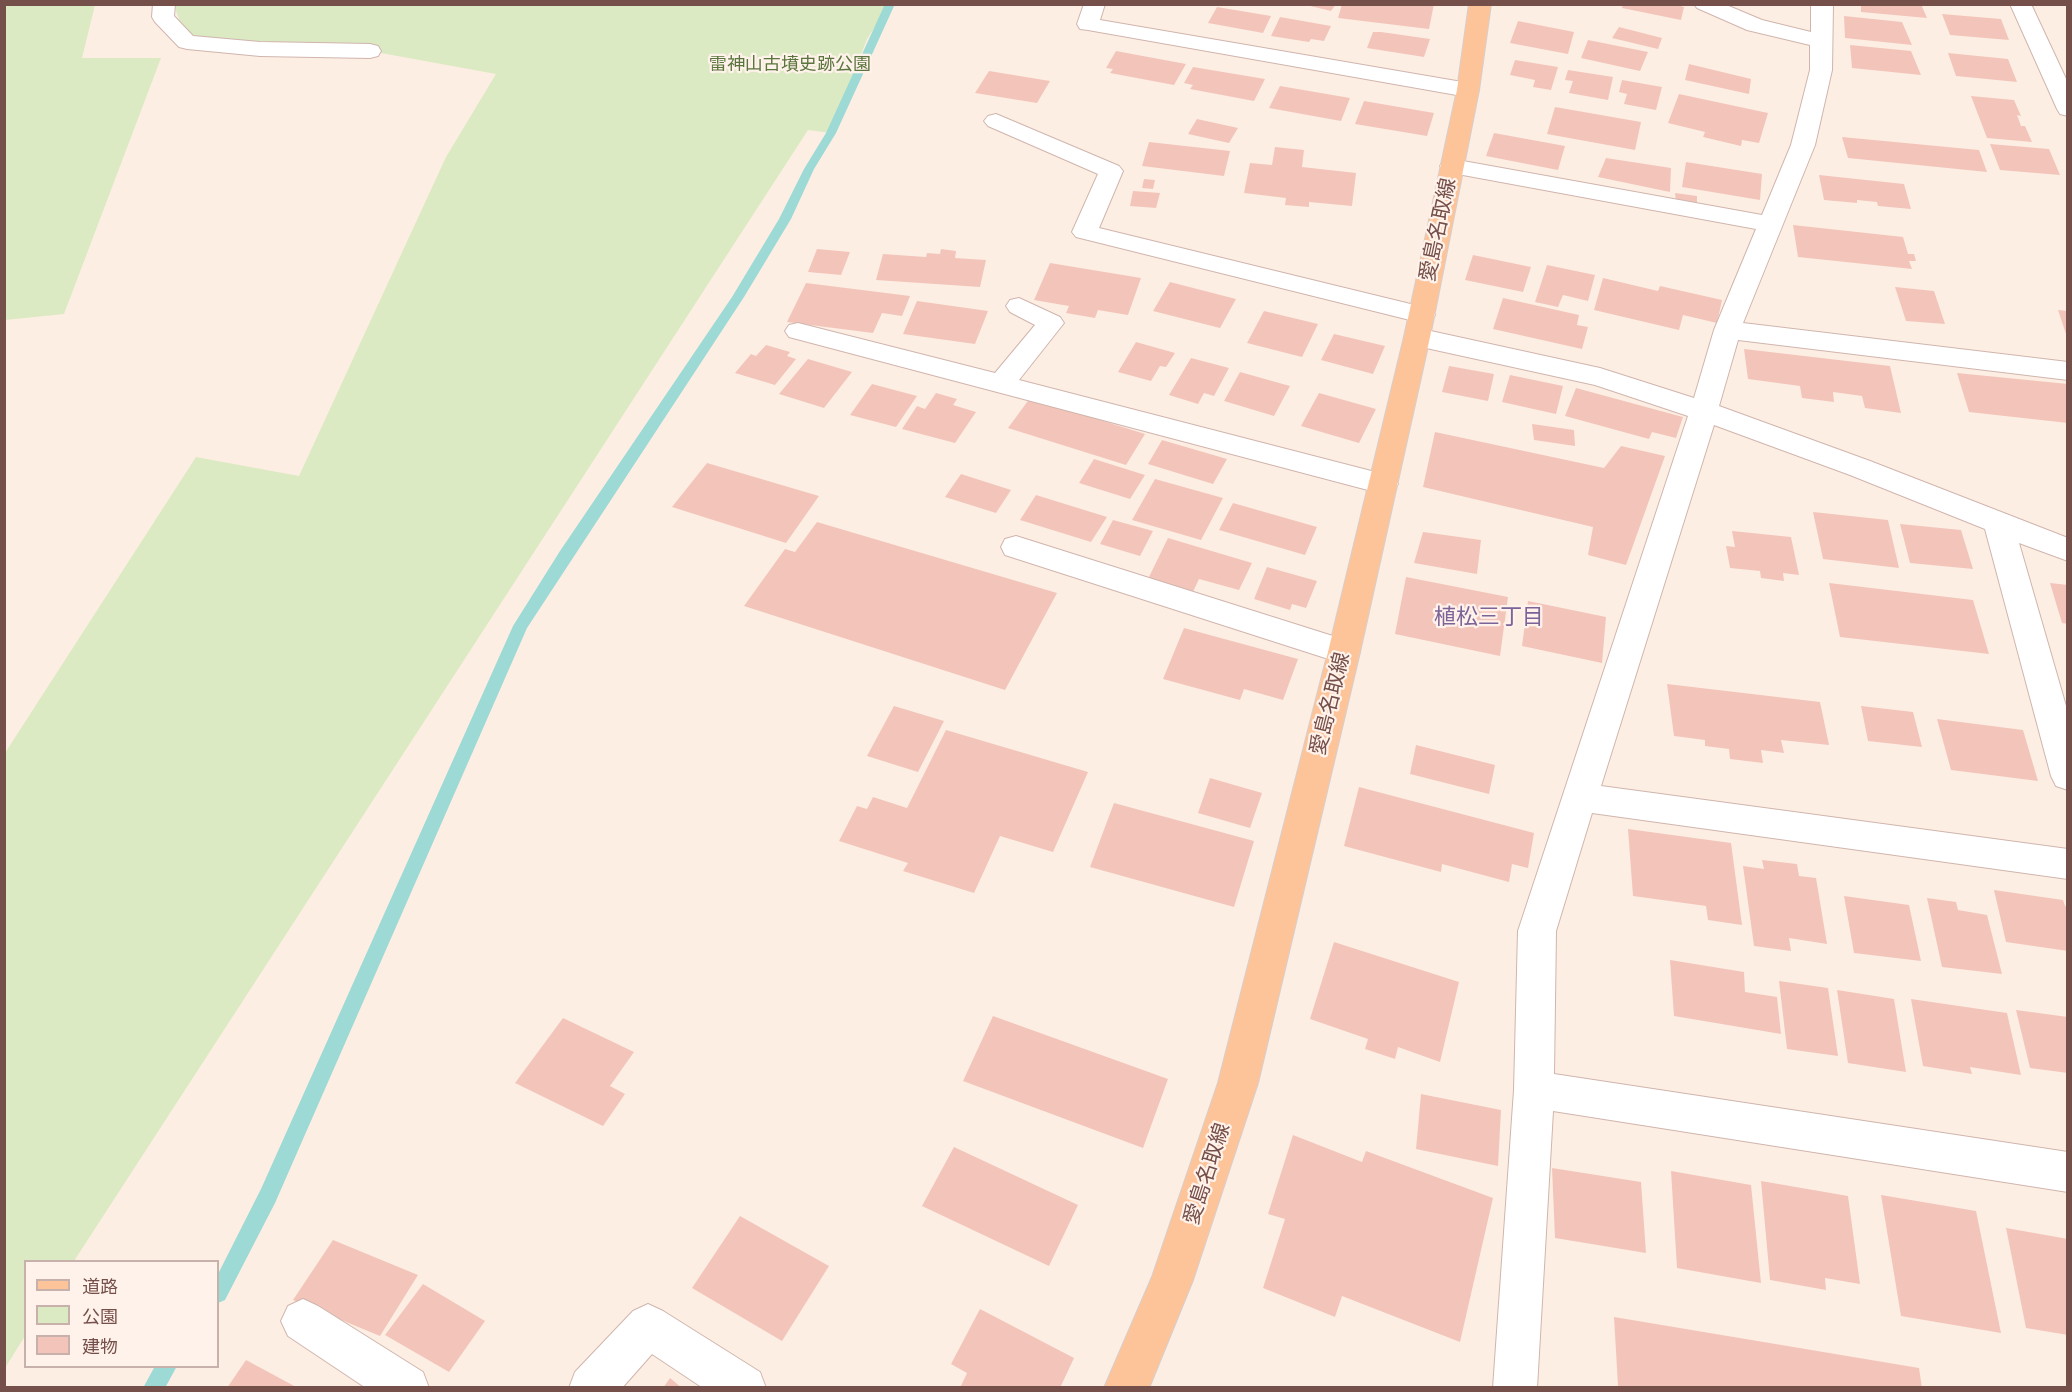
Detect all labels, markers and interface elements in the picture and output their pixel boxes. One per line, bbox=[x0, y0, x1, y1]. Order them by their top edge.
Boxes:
park label: 雷神山古墳史跡公園 bbox=[709, 54, 871, 76]
street label: 愛島名取線 bbox=[1416, 176, 1462, 284]
district label: 植松三丁目 bbox=[1434, 605, 1544, 631]
street label: 愛島名取線 bbox=[1306, 650, 1356, 758]
street label: 愛島名取線 bbox=[1180, 1120, 1236, 1228]
legend bbox=[24, 1260, 219, 1368]
text: 道路 bbox=[82, 1276, 118, 1298]
text: 公園 bbox=[82, 1306, 118, 1328]
text: 建物 bbox=[82, 1336, 118, 1358]

